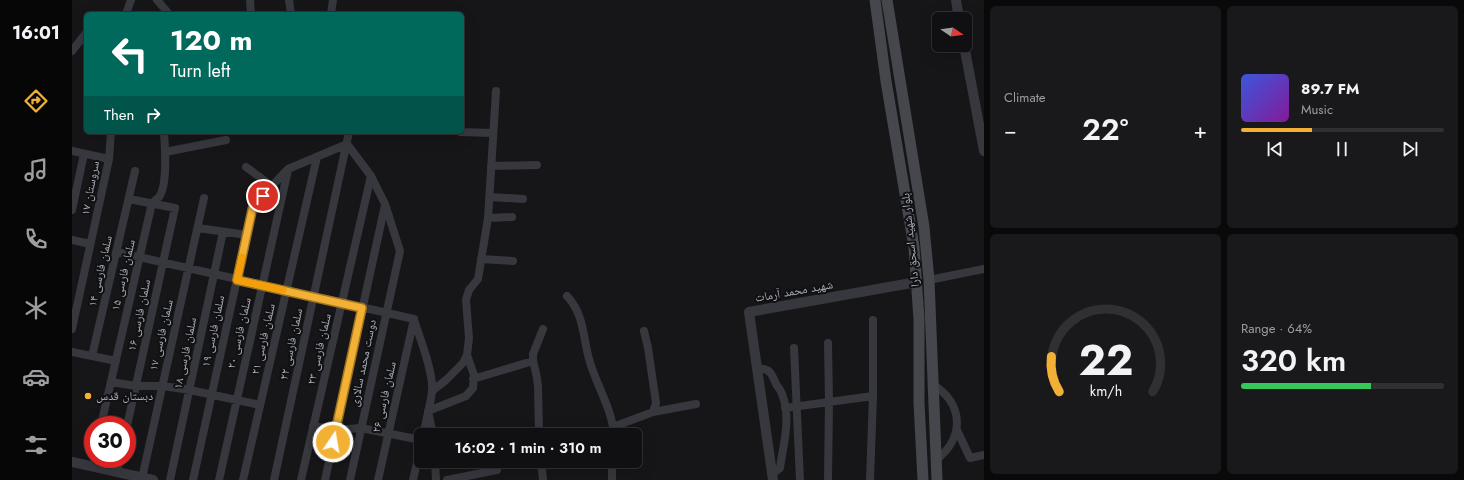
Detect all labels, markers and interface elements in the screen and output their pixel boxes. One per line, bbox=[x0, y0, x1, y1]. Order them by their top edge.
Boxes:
north arrow bbox=[932, 12, 972, 52]
map controls bbox=[932, 12, 972, 52]
text: 16:01 bbox=[12, 20, 60, 46]
text: 120 m bbox=[170, 20, 253, 61]
icon: left bbox=[104, 28, 156, 80]
text: Turn left bbox=[170, 58, 230, 84]
text: 89.7 FM bbox=[1301, 78, 1359, 100]
icon: directions bbox=[22, 87, 50, 115]
text: Climate bbox=[1004, 88, 1045, 107]
text: Music bbox=[1301, 100, 1333, 119]
text: Then bbox=[104, 104, 134, 126]
icon: right bbox=[142, 104, 164, 126]
text: 22° bbox=[1082, 108, 1128, 151]
text: − bbox=[1004, 114, 1017, 146]
text: + bbox=[1193, 114, 1207, 146]
icon: previous bbox=[1264, 138, 1286, 160]
icon: pause bbox=[1331, 138, 1353, 160]
icon: next bbox=[1399, 138, 1421, 160]
icon: music bbox=[22, 156, 50, 184]
street label: سروستان ۱۷ bbox=[76, 159, 104, 217]
pin bbox=[246, 179, 280, 213]
icon: arrive bbox=[252, 185, 274, 207]
street label: بلوار شهید اسحق دارا bbox=[896, 192, 924, 288]
icon: phone bbox=[22, 225, 50, 253]
street label: سلمان فارسی ۱۴ bbox=[83, 233, 117, 308]
street label: سلمان فارسی ۱۵ bbox=[106, 237, 140, 312]
street label: شهید محمد آرمات bbox=[754, 275, 835, 307]
street label: سلمان فارسی ۱۶ bbox=[123, 277, 155, 352]
street label: سلمان فارسی ۱۹ bbox=[197, 293, 229, 368]
icon: climate bbox=[22, 294, 50, 322]
street label: سلمان فارسی ۲۰ bbox=[222, 295, 256, 370]
street label: سلمان فارسی ۱۷ bbox=[144, 297, 178, 372]
street label: سلمان فارسی ۲۱ bbox=[246, 301, 280, 376]
street label: سلمان فارسی ۲۲ bbox=[275, 306, 307, 381]
street label: سلمان فارسی ۲۳ bbox=[302, 311, 336, 386]
street label: سلمان فارسی ۱۸ bbox=[169, 315, 201, 390]
street label: دوست محمد سالاری bbox=[345, 318, 381, 408]
text: Range · 64% bbox=[1241, 319, 1312, 338]
text: 22 bbox=[1078, 330, 1133, 391]
text: 320 km bbox=[1241, 339, 1346, 382]
street label: سلمان فارسی ۲۶ bbox=[367, 359, 401, 434]
icon: car bbox=[22, 363, 50, 391]
text: km/h bbox=[1089, 381, 1122, 401]
place label: دبستان قدس bbox=[96, 387, 153, 405]
marker: دبستان قدس bbox=[83, 391, 93, 401]
speed limit sign: 30 bbox=[84, 416, 136, 468]
position arrow bbox=[312, 421, 354, 463]
icon: filters bbox=[22, 431, 50, 459]
text: 16:02 · 1 min · 310 m bbox=[454, 437, 602, 459]

